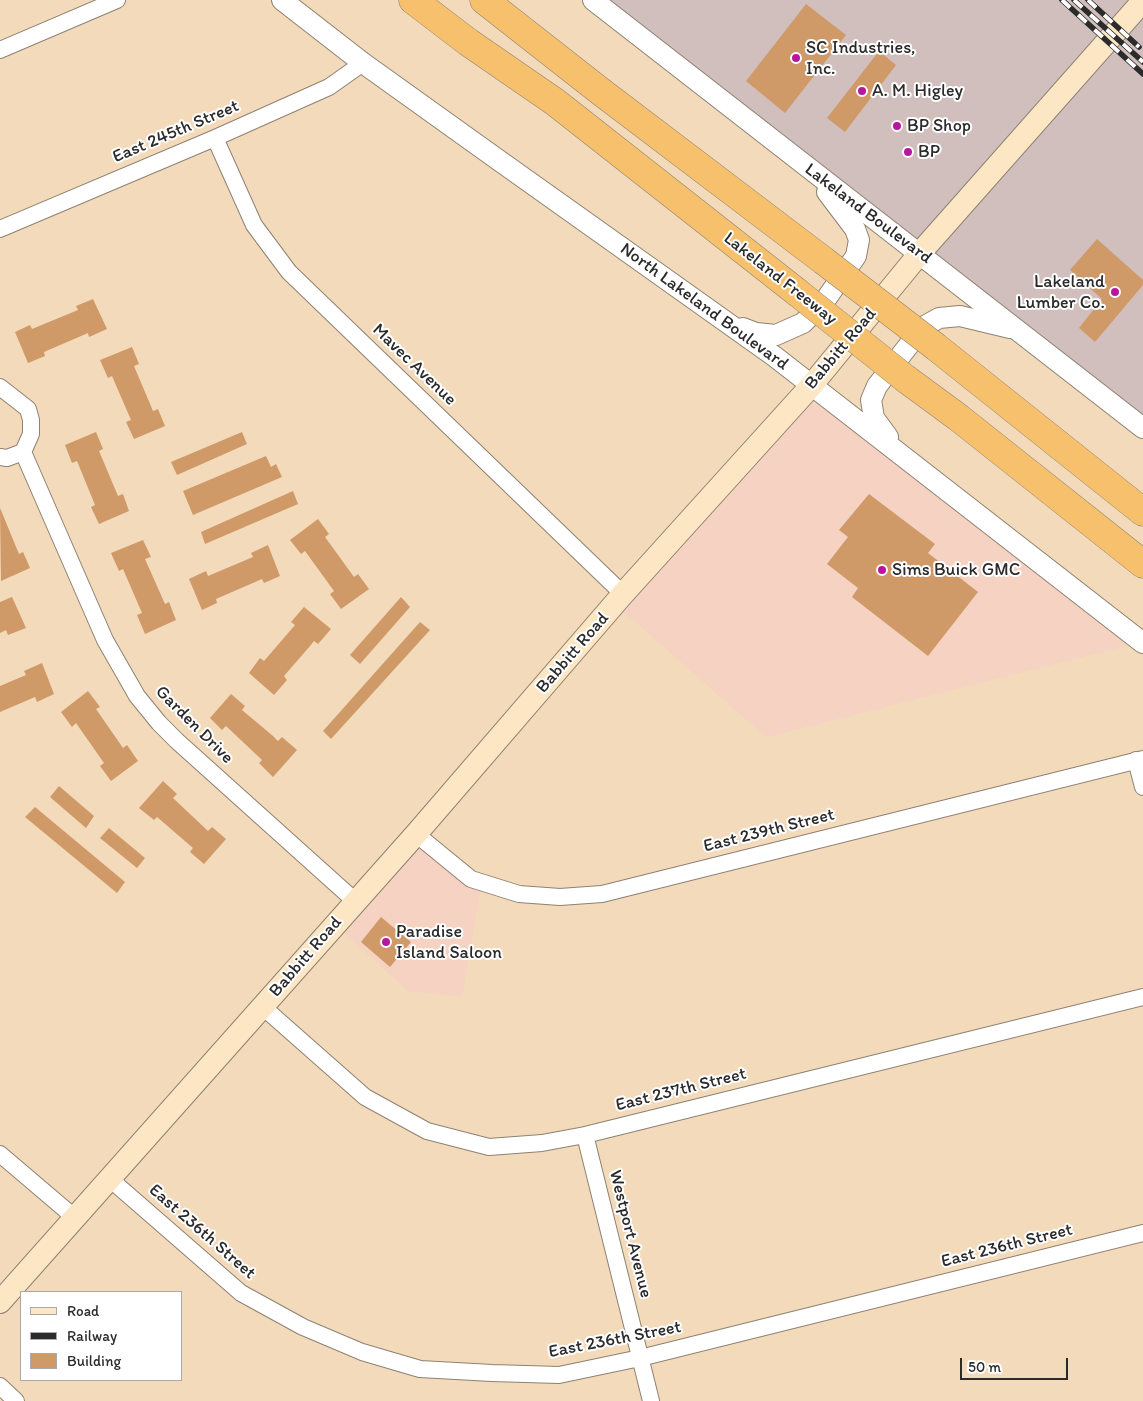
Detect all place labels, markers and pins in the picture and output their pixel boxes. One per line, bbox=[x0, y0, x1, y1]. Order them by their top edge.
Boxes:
place label: SC Industries, Inc. bbox=[806, 37, 916, 80]
marker: SC Industries, Inc. bbox=[790, 52, 802, 64]
place label: A. M. Higley bbox=[872, 80, 963, 102]
marker: A. M. Higley bbox=[856, 85, 868, 97]
place label: BP Shop bbox=[907, 115, 971, 137]
marker: BP Shop bbox=[891, 120, 903, 132]
place label: BP bbox=[918, 141, 940, 163]
marker: BP bbox=[902, 146, 914, 158]
place label: Lakeland Lumber Co. bbox=[1017, 271, 1105, 314]
marker: Lakeland Lumber Co. bbox=[1109, 286, 1121, 298]
place label: Sims Buick GMC bbox=[892, 559, 1020, 581]
marker: Sims Buick GMC bbox=[876, 564, 888, 576]
place label: Paradise Island Saloon bbox=[396, 921, 502, 964]
marker: Paradise Island Saloon bbox=[380, 936, 392, 948]

